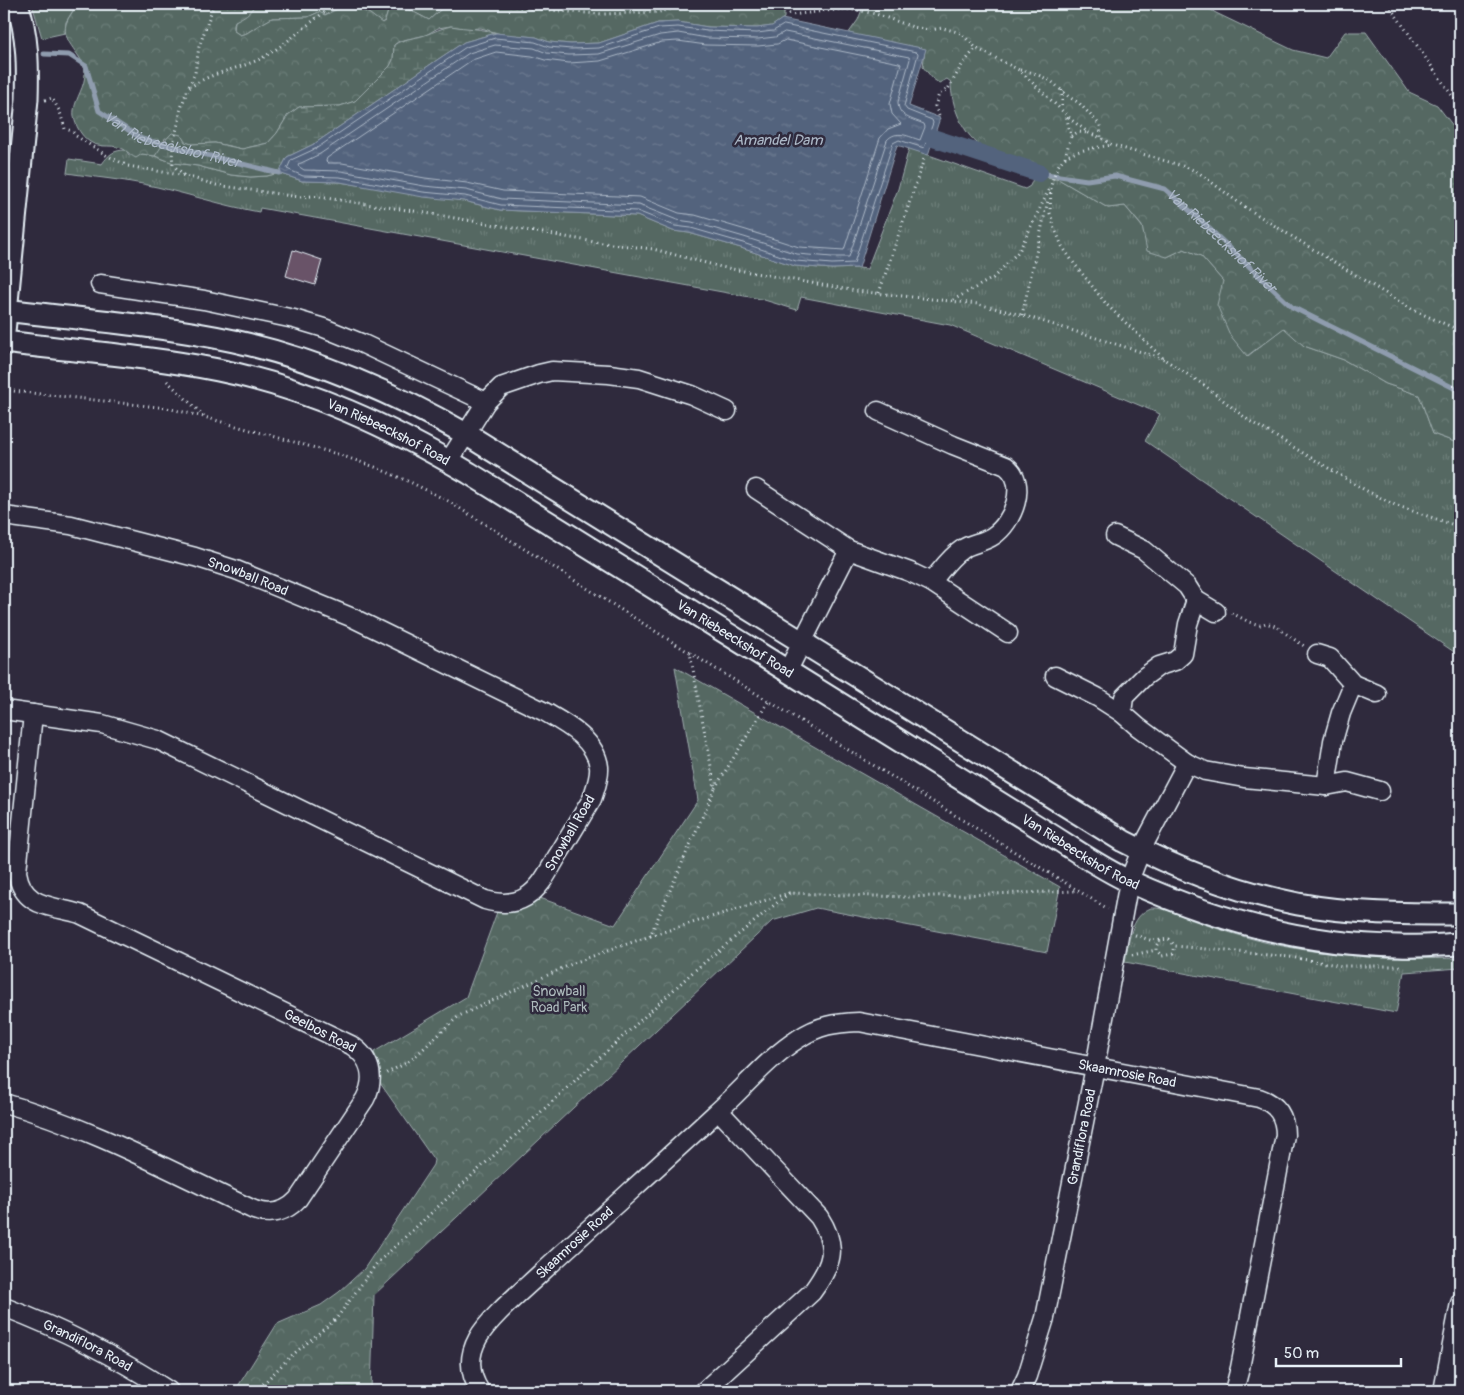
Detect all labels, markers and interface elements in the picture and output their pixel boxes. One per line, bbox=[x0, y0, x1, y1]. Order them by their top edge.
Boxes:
water label: Van Riebeeckshof River bbox=[100, 107, 244, 173]
water label: Amandel Dam bbox=[733, 131, 824, 150]
water label: Van Riebeeckshof River bbox=[1162, 185, 1282, 298]
street label: Van Riebeeckshof Road bbox=[325, 395, 453, 469]
street label: Snowball Road bbox=[205, 553, 291, 599]
street label: Van Riebeeckshof Road bbox=[674, 596, 797, 681]
street label: Snowball Road bbox=[541, 792, 599, 874]
street label: Van Riebeeckshof Road bbox=[1018, 810, 1142, 893]
park label: Snowball Road Park bbox=[531, 983, 587, 1016]
street label: Geelbos Road bbox=[281, 1005, 359, 1057]
street label: Skaamrosie Road bbox=[1077, 1055, 1178, 1091]
street label: Grandiflora Road bbox=[1063, 1087, 1099, 1186]
street label: Skaamrosie Road bbox=[532, 1202, 617, 1282]
street label: Grandiflora Road bbox=[40, 1315, 135, 1375]
scale bar bbox=[1276, 1335, 1402, 1367]
text: 50 m bbox=[1284, 1344, 1319, 1363]

